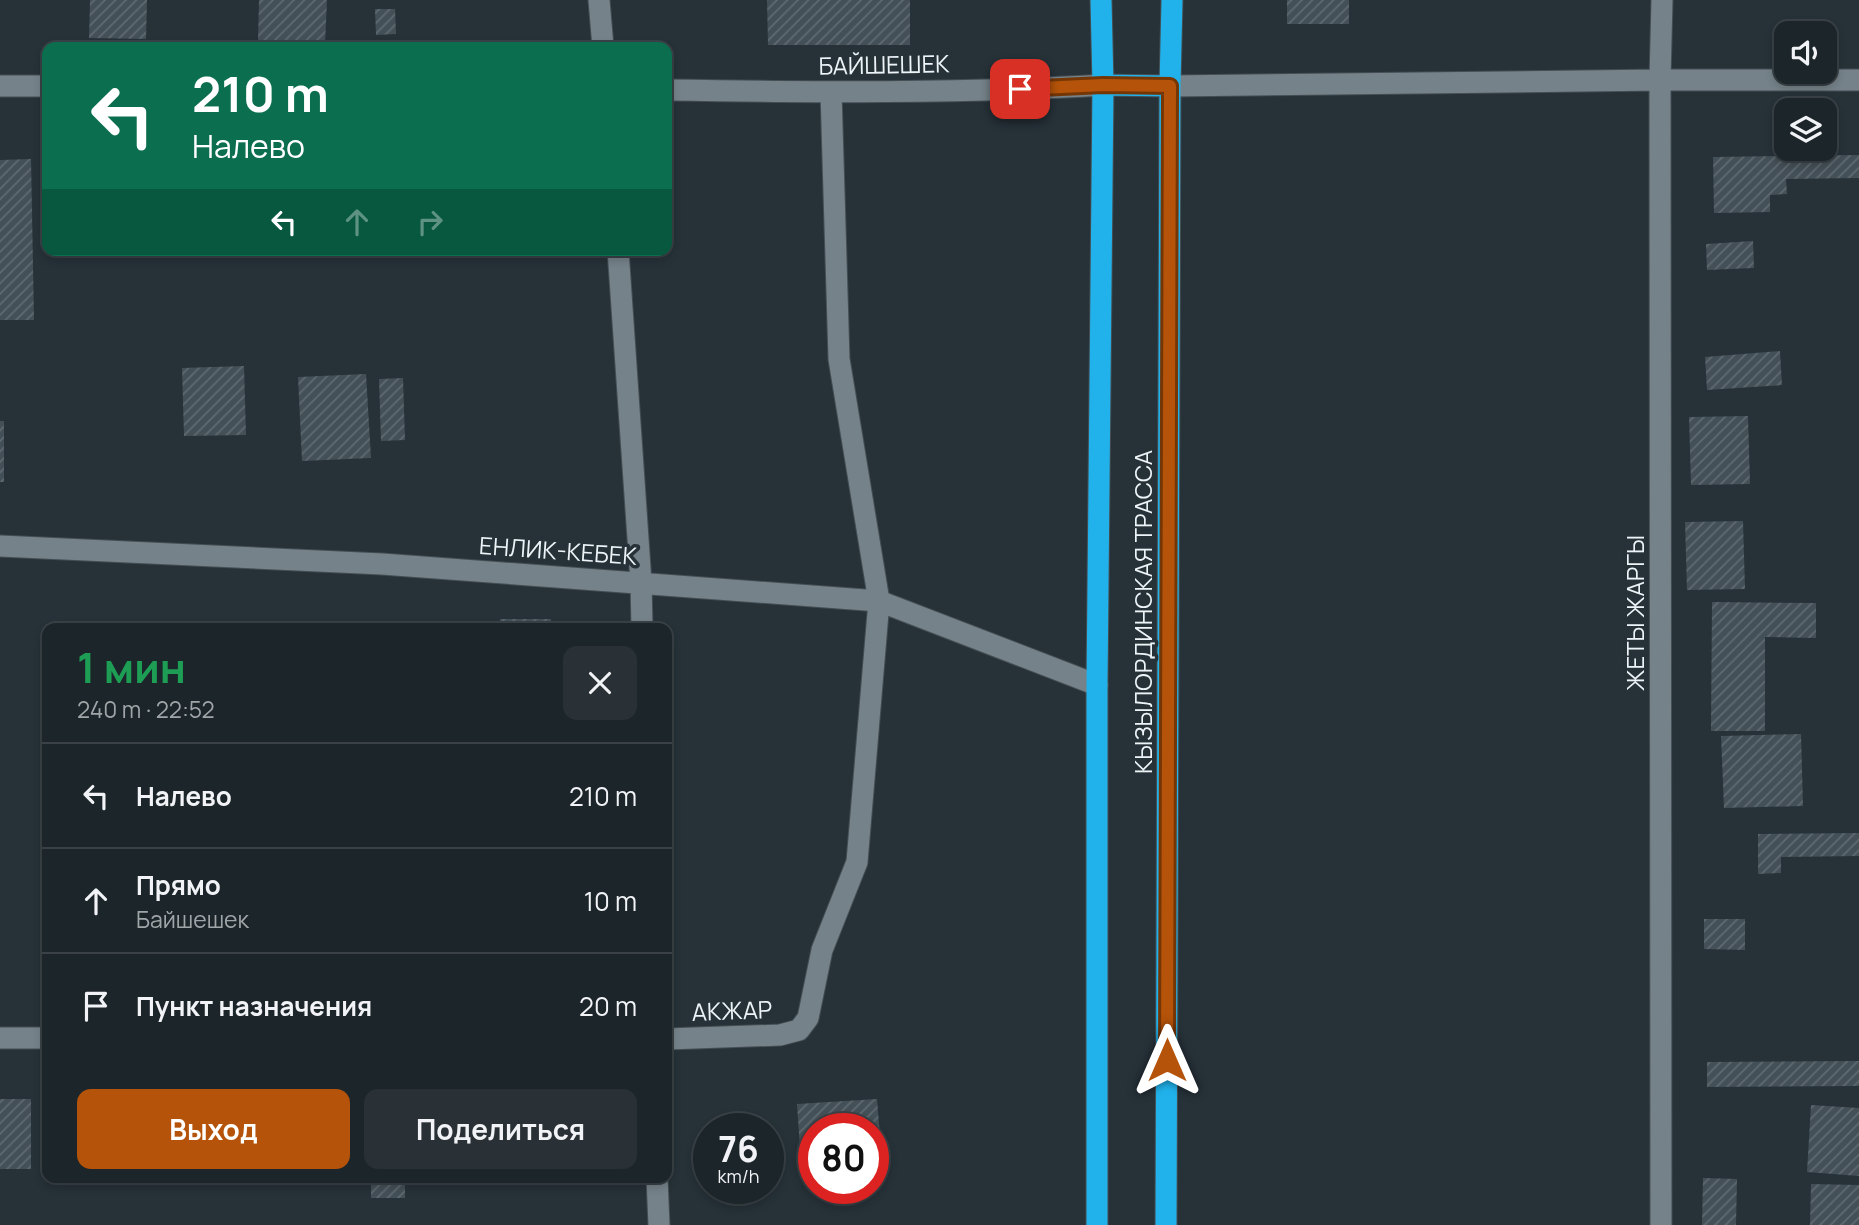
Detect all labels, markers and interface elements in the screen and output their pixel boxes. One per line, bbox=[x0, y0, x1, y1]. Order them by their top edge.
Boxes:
map controls bbox=[1774, 21, 1837, 161]
button: sound bbox=[1774, 21, 1837, 84]
street label: БАЙШЕШЕК bbox=[818, 46, 950, 82]
pin bbox=[990, 59, 1050, 119]
text: 210 m bbox=[192, 60, 329, 127]
icon: left bbox=[77, 70, 168, 161]
icon: arrive bbox=[1001, 70, 1039, 108]
button: layers bbox=[1774, 98, 1837, 161]
text: Налево bbox=[192, 124, 305, 168]
icon: left bbox=[265, 203, 303, 241]
icon: ahead bbox=[338, 203, 376, 241]
icon: right bbox=[411, 203, 449, 241]
street label: КЫЗЫЛОРДИНСКАЯ ТРАССА bbox=[1126, 450, 1159, 774]
street label: ЕНЛИК-КЕБЕК bbox=[478, 528, 639, 572]
street label: ЖЕТЫ ЖАРГЫ bbox=[1618, 535, 1651, 691]
text: 1 мин bbox=[77, 638, 186, 696]
button: close bbox=[563, 646, 637, 720]
text: 240 m · 22:52 bbox=[77, 693, 215, 725]
icon: left bbox=[77, 777, 115, 815]
text: Налево bbox=[136, 778, 232, 814]
text: 210 m bbox=[569, 778, 637, 814]
text: Прямо bbox=[136, 867, 221, 903]
icon: ahead bbox=[77, 882, 115, 920]
text: 10 m bbox=[584, 883, 637, 919]
text: Байшешек bbox=[136, 903, 249, 935]
icon: arrive bbox=[77, 987, 115, 1025]
text: Пункт назначения bbox=[136, 988, 372, 1024]
text: 20 m bbox=[579, 988, 637, 1024]
street label: АКЖАР bbox=[691, 992, 773, 1028]
position arrow bbox=[1130, 1023, 1204, 1097]
button: Выход bbox=[77, 1089, 350, 1169]
button: Поделиться bbox=[364, 1089, 637, 1169]
speed limit sign: 80 bbox=[798, 1113, 889, 1204]
text: 76 bbox=[718, 1125, 759, 1173]
text: km/h bbox=[718, 1164, 759, 1188]

